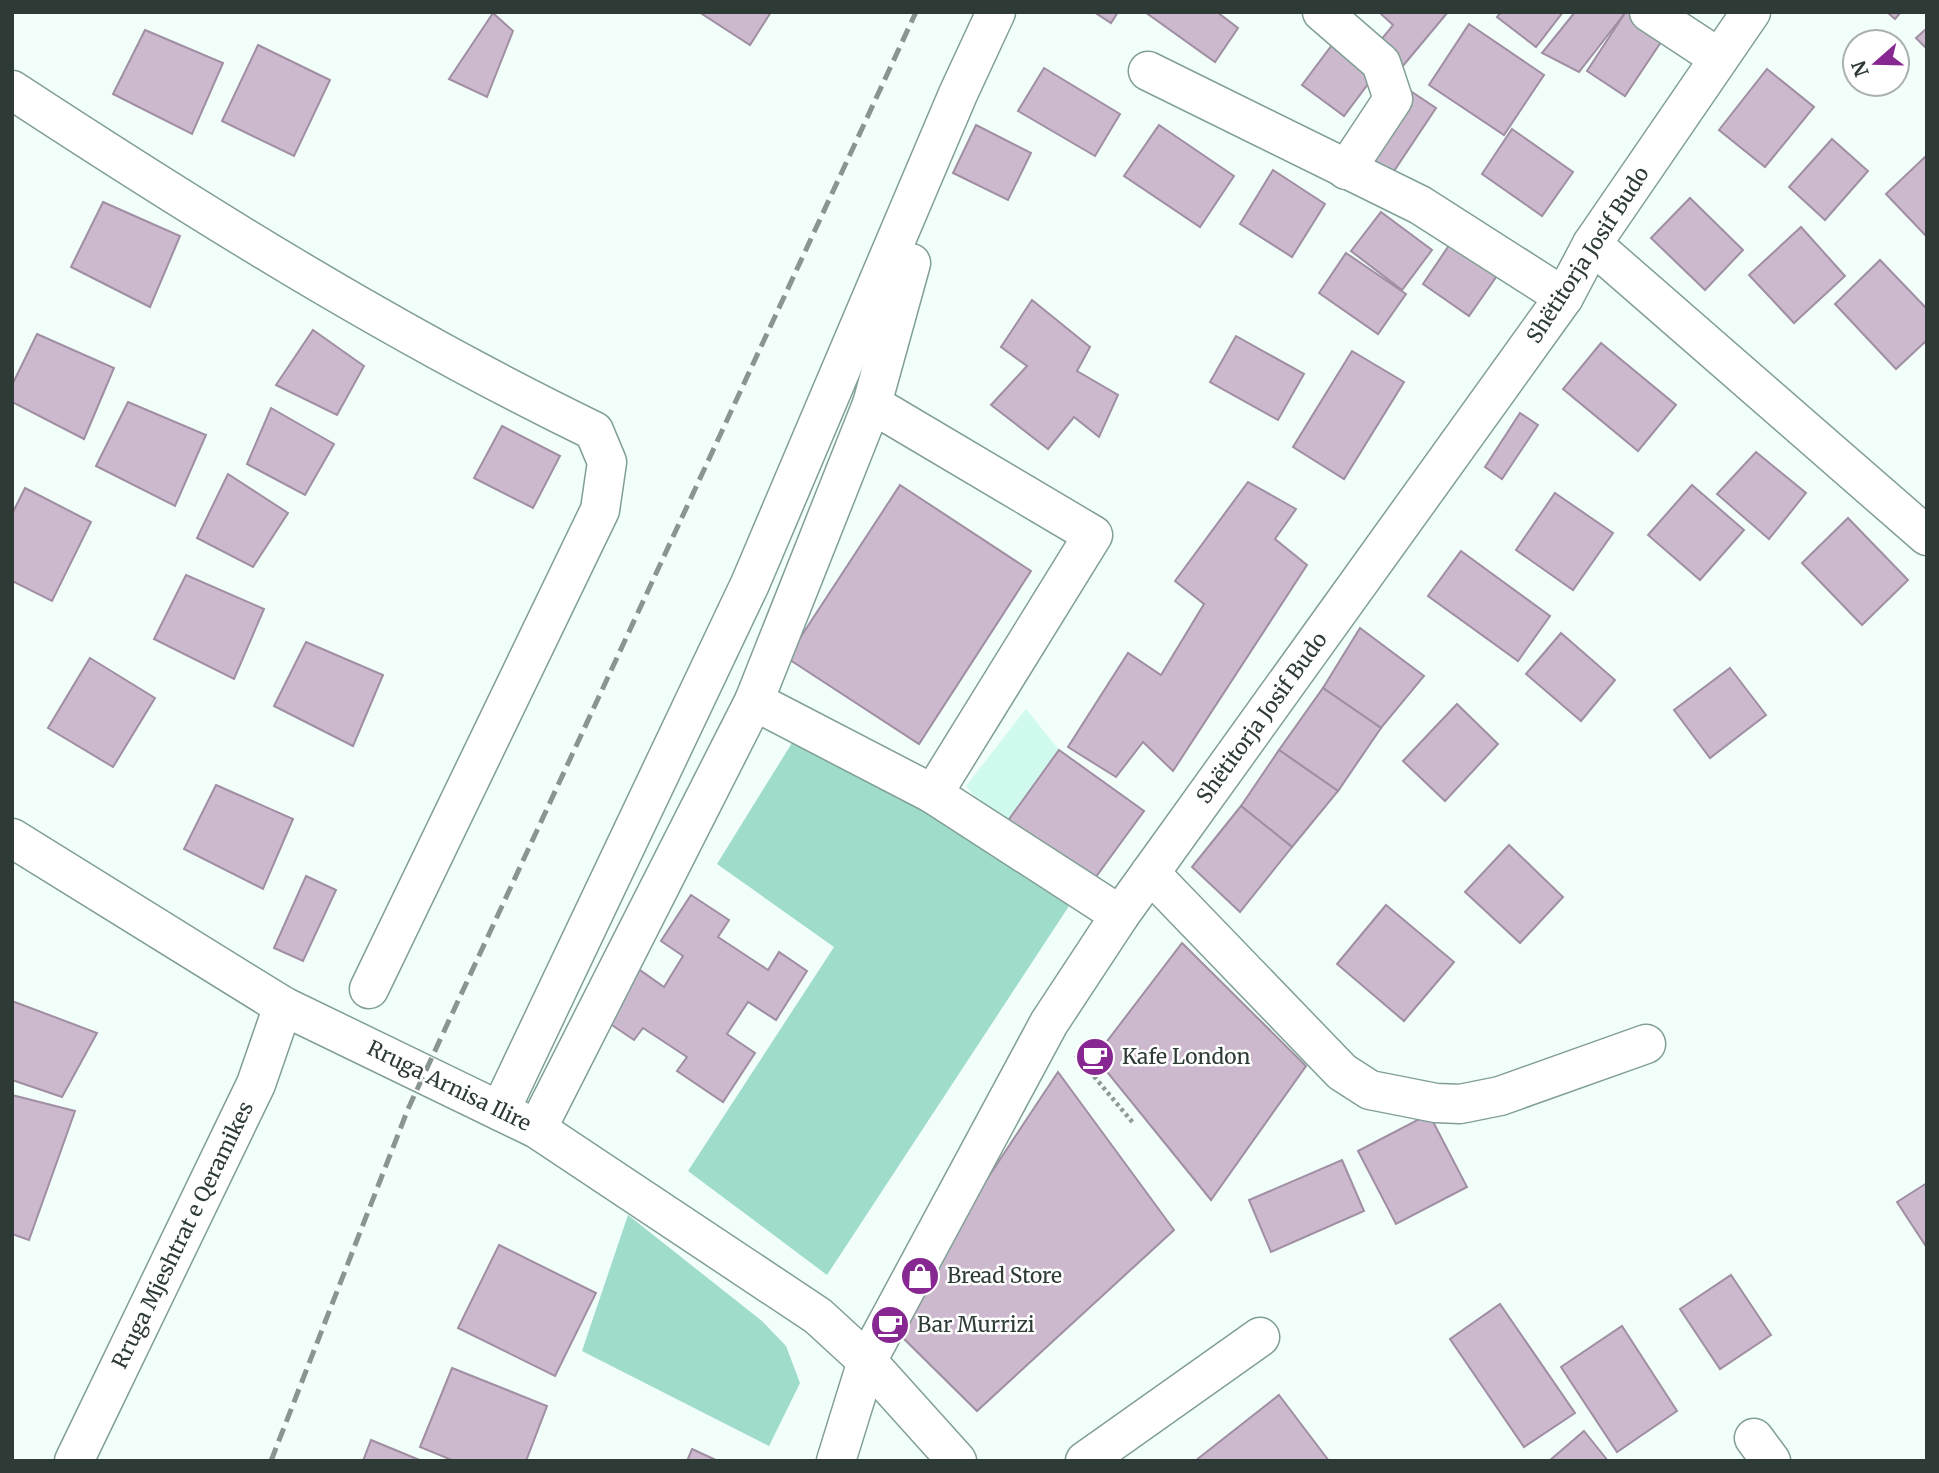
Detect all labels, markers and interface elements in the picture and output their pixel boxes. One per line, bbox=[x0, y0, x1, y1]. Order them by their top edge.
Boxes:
north arrow bbox=[1841, 28, 1911, 98]
text: N bbox=[1846, 58, 1874, 80]
street label: Shëtitorja Josif Budo bbox=[1520, 161, 1655, 348]
street label: Shëtitorja Josif Budo bbox=[1190, 627, 1333, 809]
street label: Rruga Arnisa Ilire bbox=[363, 1034, 536, 1137]
cafe icon: Kafe London bbox=[1074, 1036, 1116, 1078]
place label: Kafe London bbox=[1122, 1043, 1250, 1070]
street label: Rruga Mjeshtrat e Qeramikes bbox=[106, 1097, 259, 1373]
shop icon: Bread Store bbox=[899, 1255, 941, 1297]
place label: Bread Store bbox=[947, 1262, 1062, 1289]
cafe icon: Bar Murrizi bbox=[869, 1304, 911, 1346]
place label: Bar Murrizi bbox=[917, 1311, 1035, 1338]

